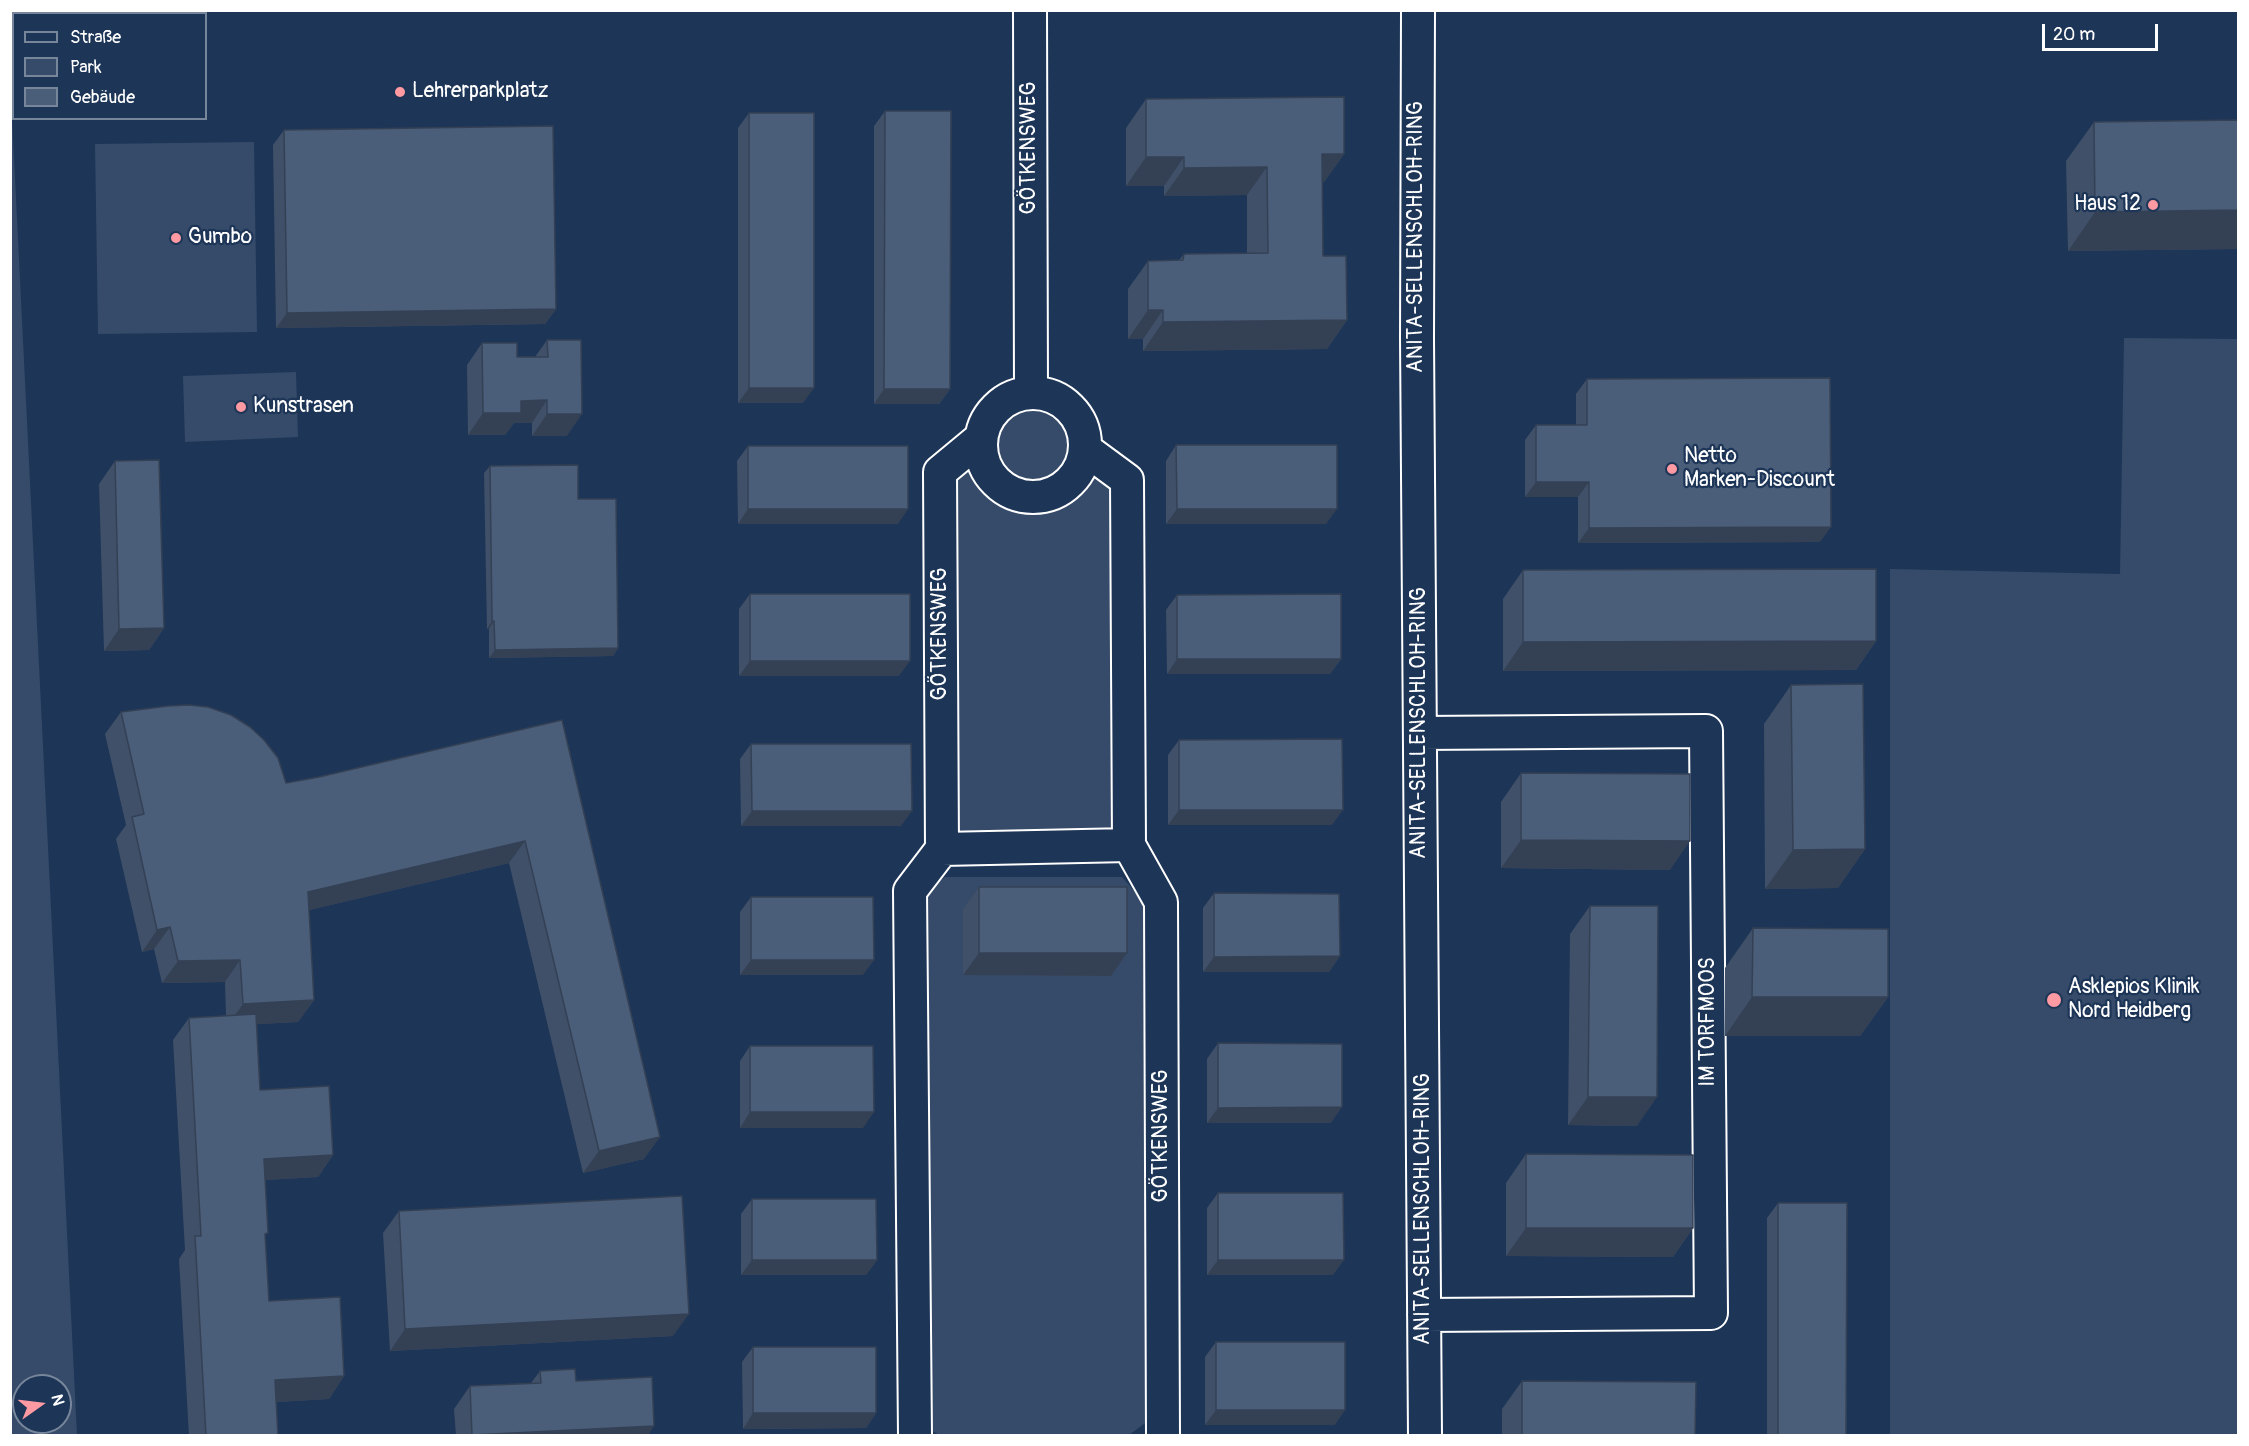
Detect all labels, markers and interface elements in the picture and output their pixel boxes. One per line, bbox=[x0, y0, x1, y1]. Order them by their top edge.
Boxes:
legend bbox=[12, 12, 207, 120]
scale bar bbox=[2045, 12, 2160, 50]
text: 20 m bbox=[2053, 23, 2095, 46]
text: Straße bbox=[70, 26, 121, 49]
text: Park bbox=[70, 56, 102, 79]
place label: Lehrerparkplatz bbox=[412, 79, 548, 105]
street label: GÖTKENSWEG bbox=[1017, 82, 1043, 214]
marker: Lehrerparkplatz bbox=[393, 85, 407, 99]
text: Gebäude bbox=[70, 86, 135, 109]
street label: ANITA-SELLENSCHLOH-RING bbox=[1404, 101, 1430, 373]
place label: Haus 12 bbox=[2074, 192, 2141, 218]
marker: Haus 12 bbox=[2146, 198, 2160, 212]
place label: Gumbo bbox=[188, 225, 252, 251]
marker: Gumbo bbox=[169, 231, 183, 245]
place label: Kunstrasen bbox=[253, 394, 354, 420]
marker: Kunstrasen bbox=[234, 400, 248, 414]
place label: Netto Marken-Discount bbox=[1684, 444, 1835, 494]
marker: Netto Marken-Discount bbox=[1665, 462, 1679, 476]
street label: GÖTKENSWEG bbox=[928, 568, 954, 700]
street label: ANITA-SELLENSCHLOH-RING bbox=[1407, 587, 1433, 859]
street label: IM TORFMOOS bbox=[1696, 957, 1722, 1087]
place label: Asklepios Klinik Nord Heidberg bbox=[2068, 975, 2200, 1025]
marker: Asklepios Klinik Nord Heidberg bbox=[2045, 991, 2063, 1009]
street label: GÖTKENSWEG bbox=[1149, 1070, 1175, 1202]
street label: ANITA-SELLENSCHLOH-RING bbox=[1411, 1073, 1437, 1345]
north arrow bbox=[12, 1374, 72, 1434]
text: N bbox=[47, 1392, 69, 1408]

